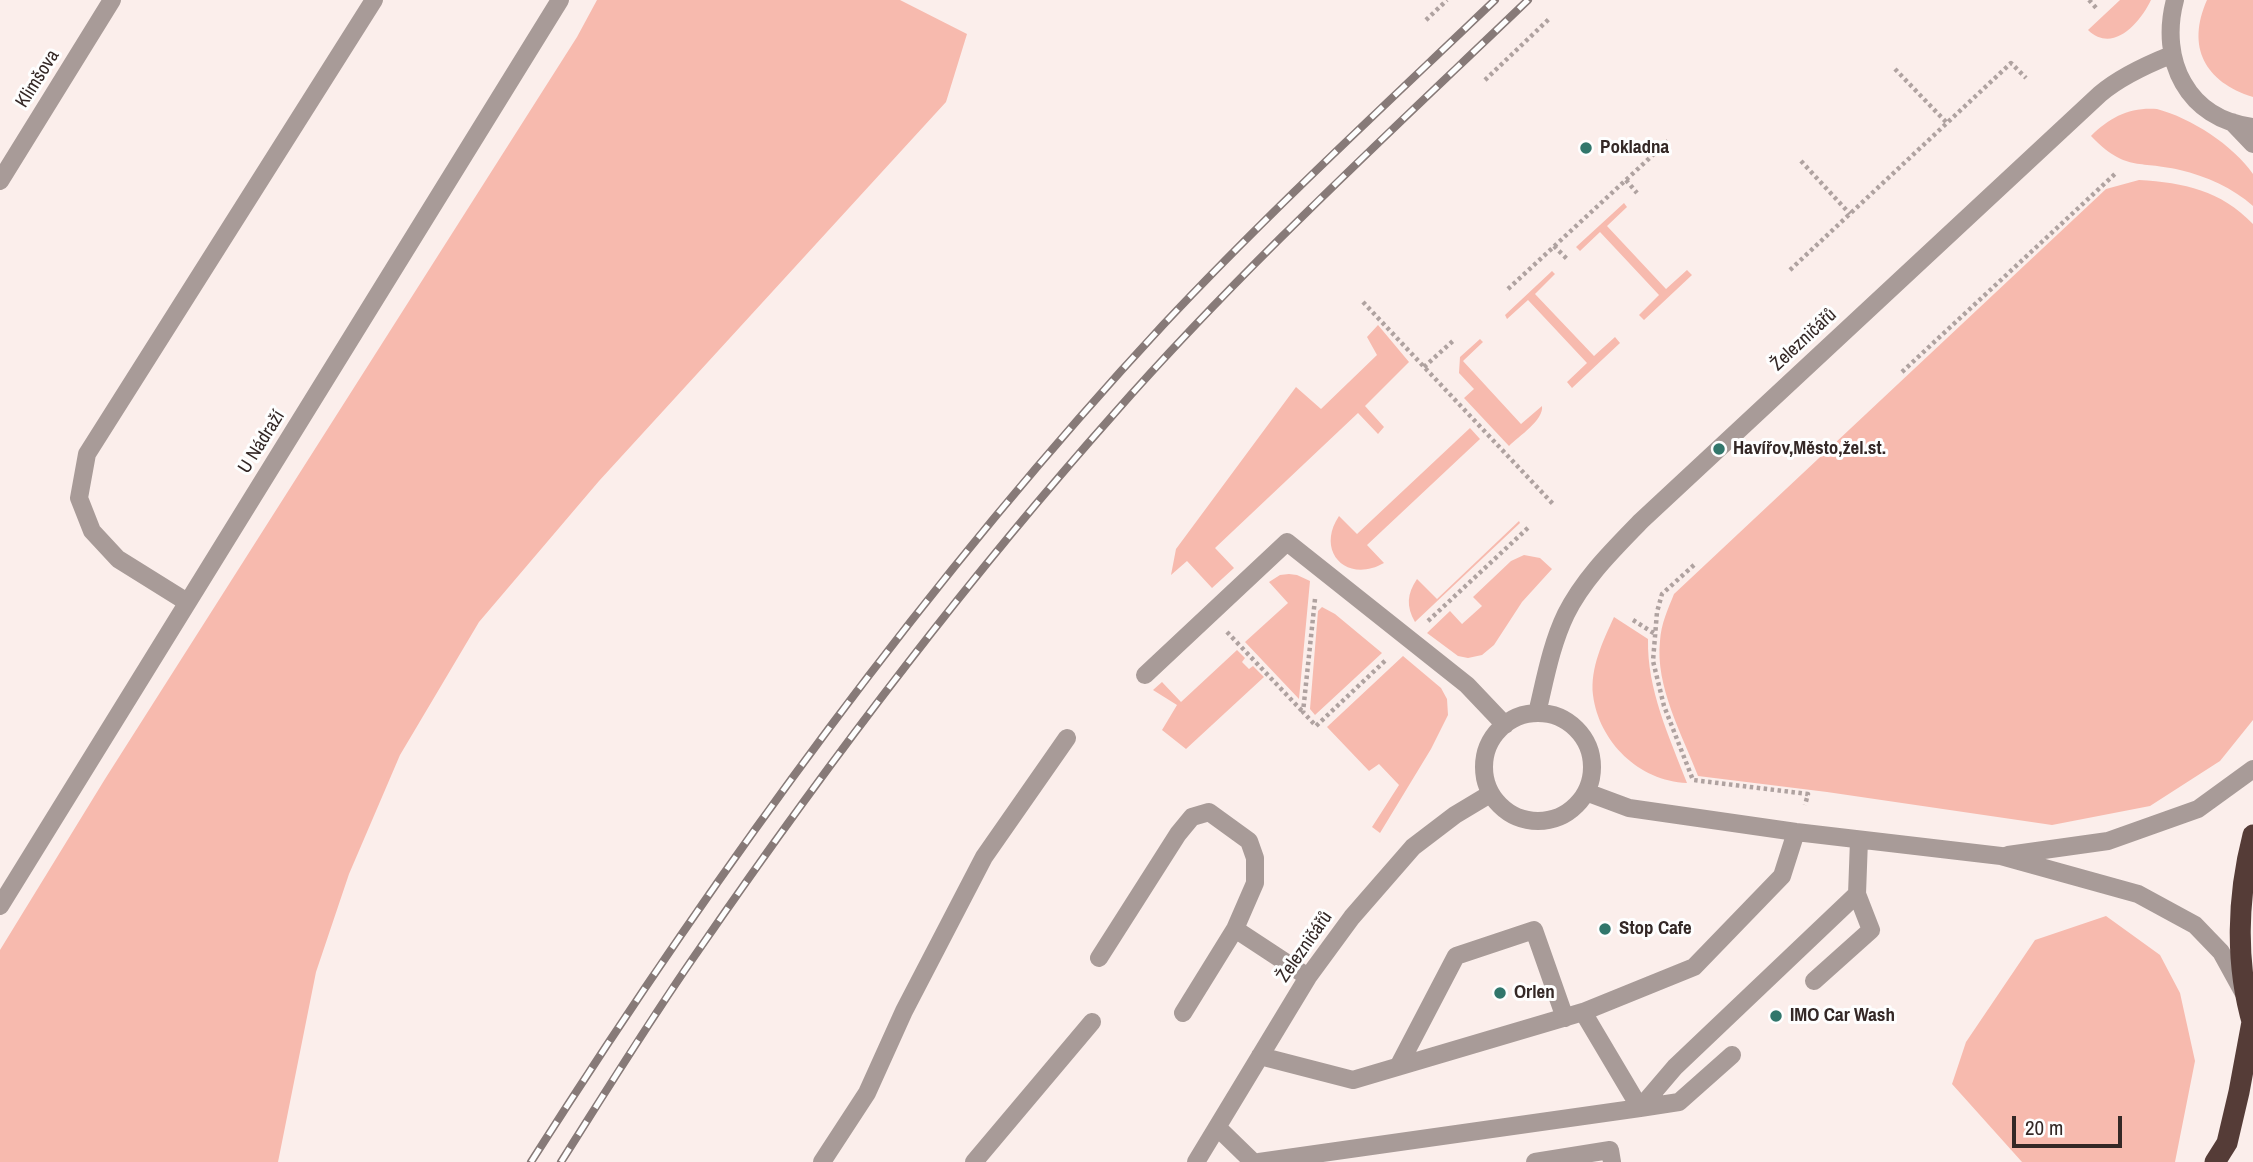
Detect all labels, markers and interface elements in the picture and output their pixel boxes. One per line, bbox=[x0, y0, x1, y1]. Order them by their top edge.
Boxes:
street label: Klimšova bbox=[11, 46, 65, 112]
place label: Pokladna bbox=[1600, 137, 1669, 159]
marker: Pokladna bbox=[1578, 140, 1594, 156]
street label: Železničářů bbox=[1766, 304, 1842, 376]
street label: U Nádraží bbox=[234, 406, 290, 478]
place label: Havířov,Město,žel.st. bbox=[1733, 438, 1886, 460]
marker: Havířov,Město,žel.st. bbox=[1711, 441, 1727, 457]
street label: Železničářů bbox=[1272, 907, 1338, 987]
place label: Stop Cafe bbox=[1619, 918, 1692, 940]
marker: Stop Cafe bbox=[1597, 921, 1613, 937]
place label: Orlen bbox=[1514, 982, 1555, 1004]
marker: Orlen bbox=[1492, 985, 1508, 1001]
place label: IMO Car Wash bbox=[1790, 1005, 1895, 1027]
marker: IMO Car Wash bbox=[1768, 1008, 1784, 1024]
scale bar bbox=[2015, 1102, 2125, 1146]
text: 20 m bbox=[2025, 1113, 2063, 1142]

